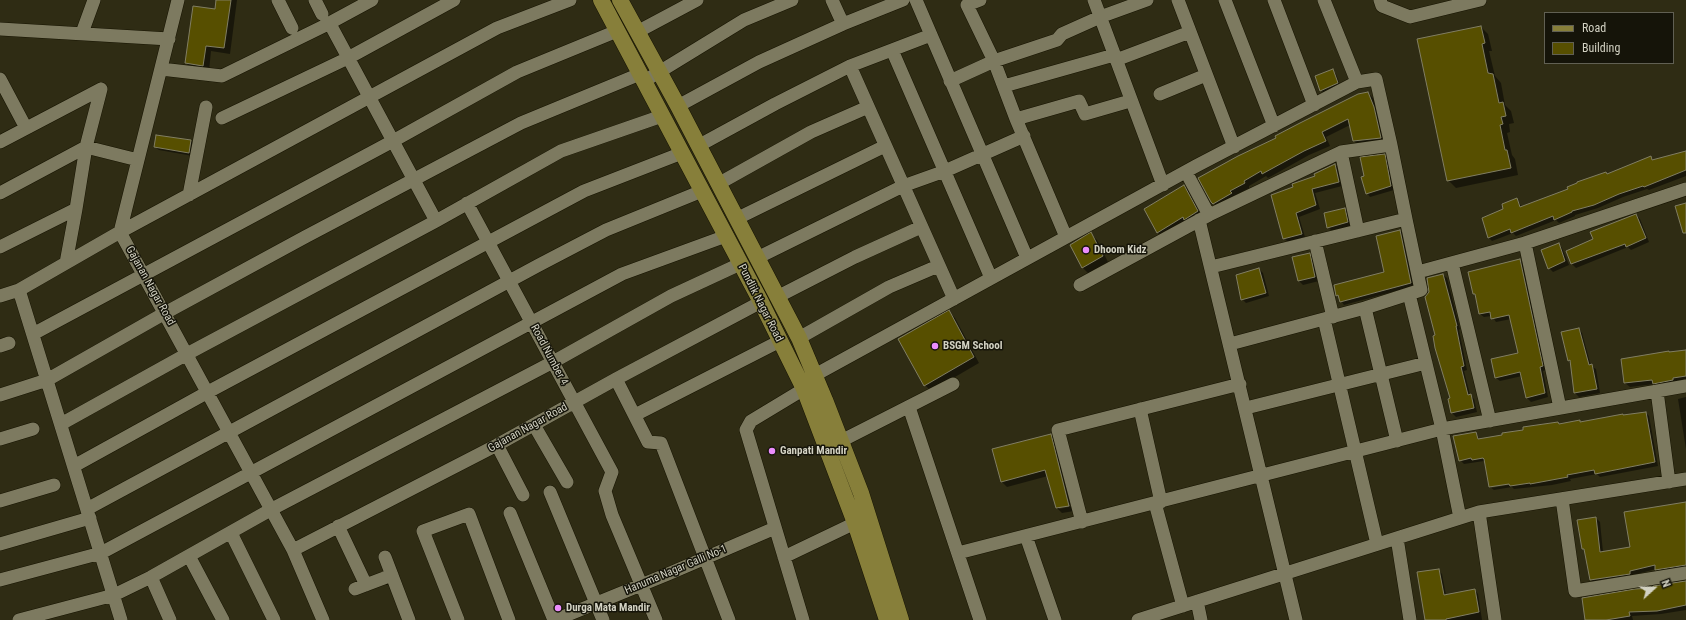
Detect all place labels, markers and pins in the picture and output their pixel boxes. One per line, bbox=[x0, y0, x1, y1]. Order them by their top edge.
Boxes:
place label: Dhoom Kidz bbox=[1094, 243, 1147, 257]
marker: Dhoom Kidz bbox=[1081, 245, 1091, 255]
place label: BSGM School bbox=[943, 339, 1003, 353]
marker: BSGM School bbox=[930, 341, 940, 351]
place label: Ganpati Mandir bbox=[780, 444, 847, 458]
marker: Ganpati Mandir bbox=[767, 446, 777, 456]
place label: Durga Mata Mandir bbox=[566, 601, 650, 615]
marker: Durga Mata Mandir bbox=[553, 603, 563, 613]

